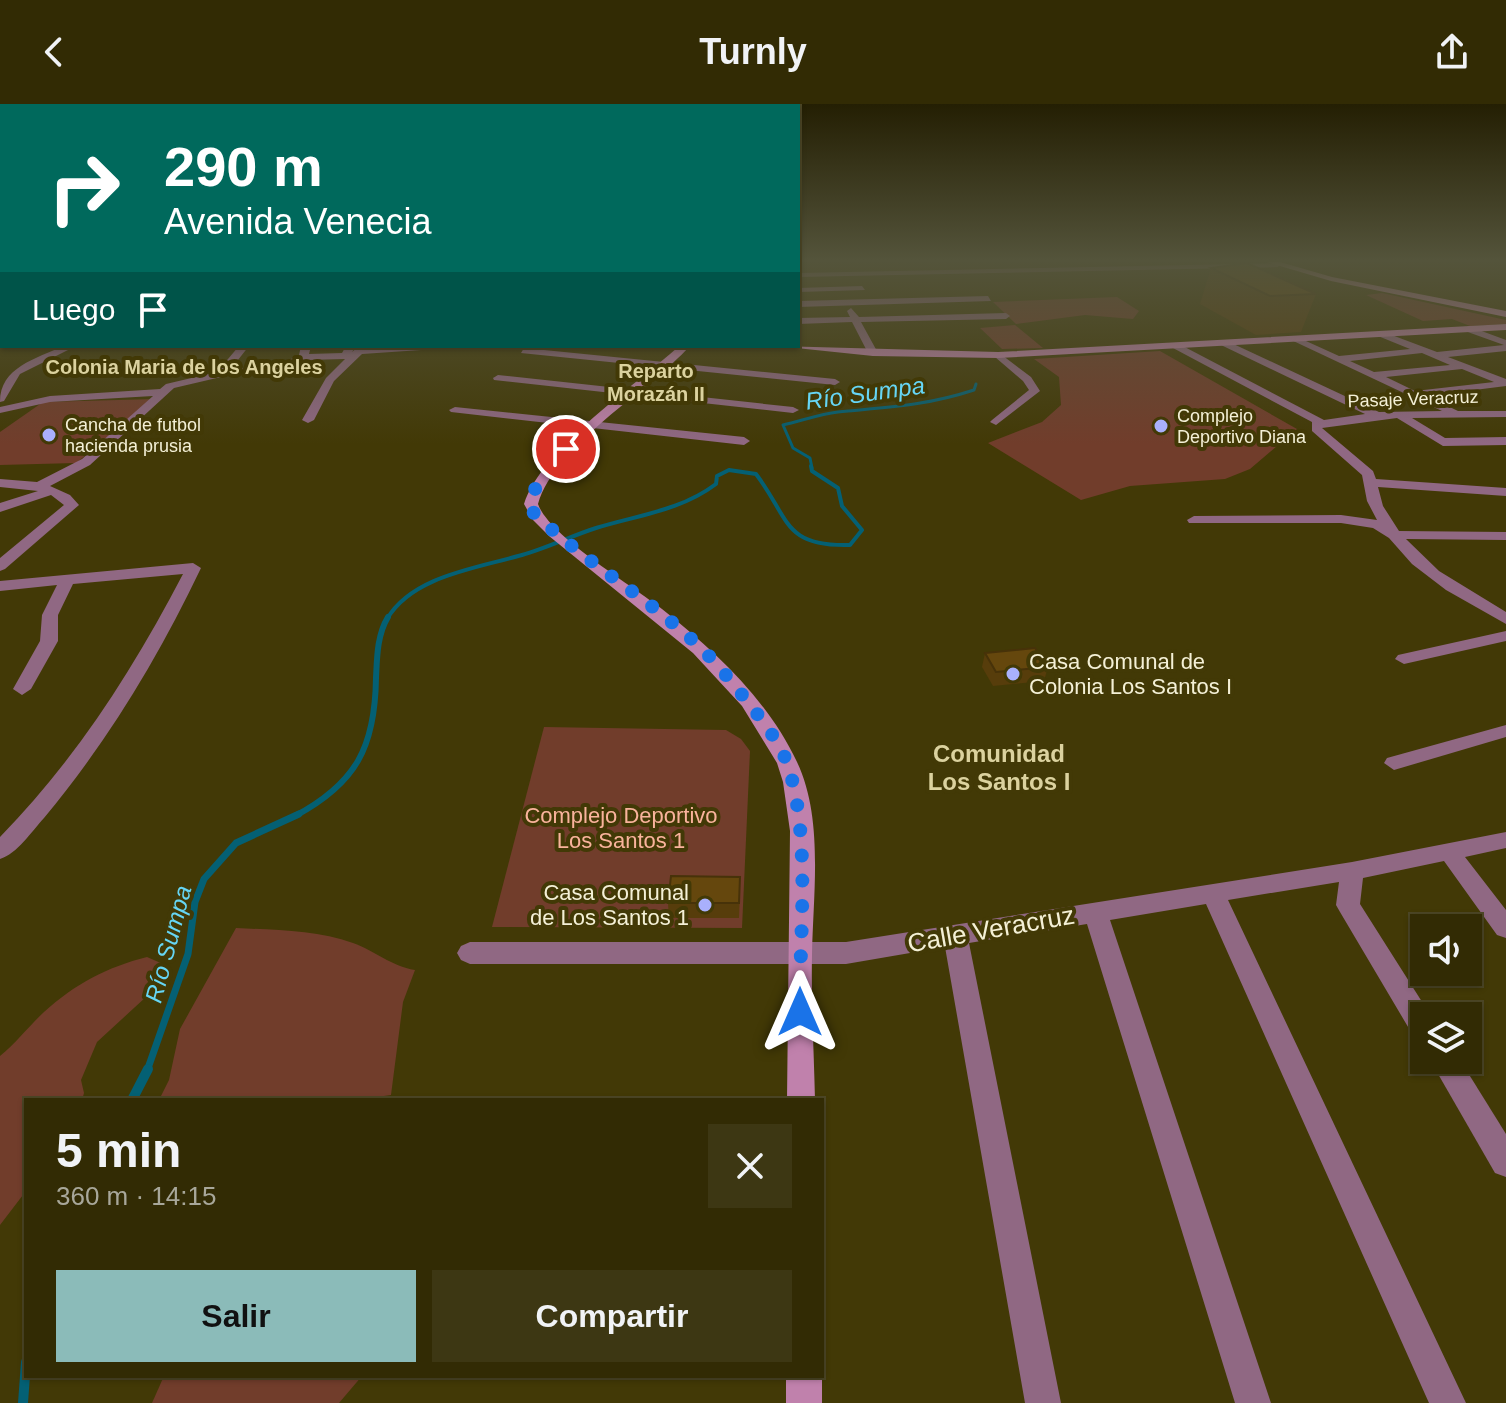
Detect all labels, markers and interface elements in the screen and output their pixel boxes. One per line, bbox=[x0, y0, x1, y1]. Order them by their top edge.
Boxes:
icon: back bbox=[32, 30, 76, 74]
icon: share bbox=[1430, 30, 1474, 74]
text: Turnly bbox=[699, 31, 807, 72]
text: 290 m bbox=[164, 135, 323, 198]
icon: right bbox=[32, 136, 136, 240]
text: Avenida Venecia bbox=[164, 201, 432, 242]
icon: arrive bbox=[131, 288, 175, 332]
text: Luego bbox=[32, 293, 115, 326]
district label: Colonia Maria de los Angeles bbox=[45, 356, 323, 378]
district label: Reparto Morazán II bbox=[607, 360, 705, 405]
water label: Río Sumpa bbox=[804, 371, 926, 415]
street label: Pasaje Veracruz bbox=[1347, 387, 1479, 411]
place label: Complejo Deportivo Diana bbox=[1177, 406, 1307, 447]
place label: Cancha de futbol hacienda prusia bbox=[65, 415, 201, 456]
pin bbox=[532, 415, 600, 483]
marker: Complejo Deportivo Diana bbox=[1152, 417, 1170, 435]
marker: Cancha de futbol hacienda prusia bbox=[40, 426, 58, 444]
icon: arrive bbox=[544, 427, 588, 471]
place label: Casa Comunal de Colonia Los Santos I bbox=[1029, 649, 1232, 699]
marker: Casa Comunal de Colonia Los Santos I bbox=[1004, 665, 1022, 683]
district label: Comunidad Los Santos I bbox=[928, 740, 1070, 795]
park label: Complejo Deportivo Los Santos 1 bbox=[524, 803, 718, 853]
place label: Casa Comunal de Los Santos 1 bbox=[530, 880, 689, 930]
water label: Río Sumpa bbox=[139, 883, 197, 1005]
marker: Casa Comunal de Los Santos 1 bbox=[696, 896, 714, 914]
street label: Calle Veracruz bbox=[905, 900, 1077, 958]
map controls bbox=[1410, 914, 1482, 1074]
button: sound bbox=[1410, 914, 1482, 986]
position arrow bbox=[758, 970, 842, 1054]
button: layers bbox=[1410, 1002, 1482, 1074]
text: 5 min bbox=[56, 1124, 181, 1177]
button: close bbox=[708, 1124, 792, 1208]
text: 360 m · 14:15 bbox=[56, 1181, 216, 1211]
button: Salir bbox=[56, 1270, 416, 1362]
button: Compartir bbox=[432, 1270, 792, 1362]

